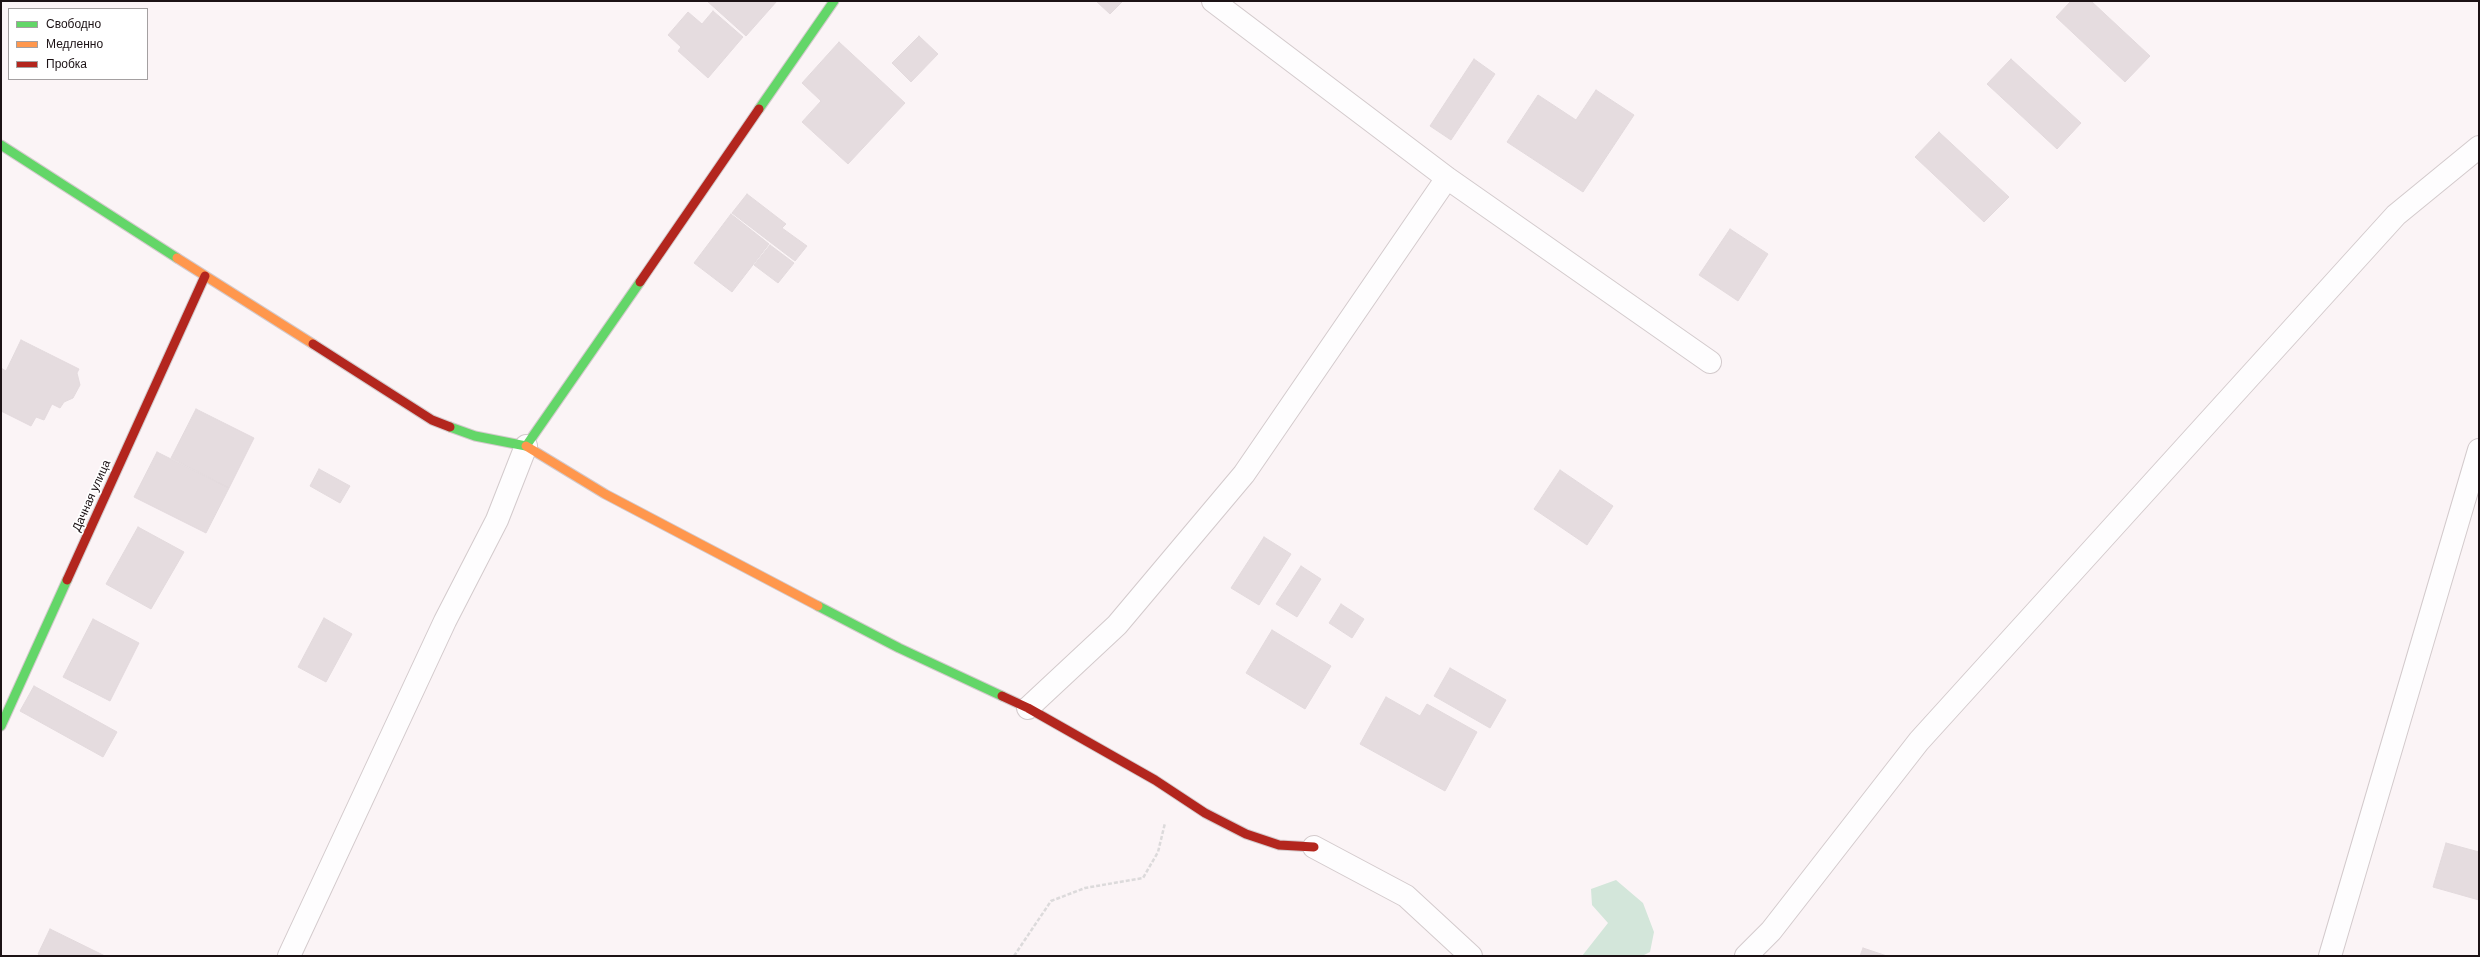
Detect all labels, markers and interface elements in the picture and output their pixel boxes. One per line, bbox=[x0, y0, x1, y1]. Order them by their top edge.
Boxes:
legend bbox=[8, 8, 148, 80]
text: Свободно bbox=[46, 16, 101, 32]
text: Медленно bbox=[46, 36, 103, 52]
text: Пробка bbox=[46, 56, 87, 72]
street label: Дачная улица bbox=[70, 458, 114, 534]

